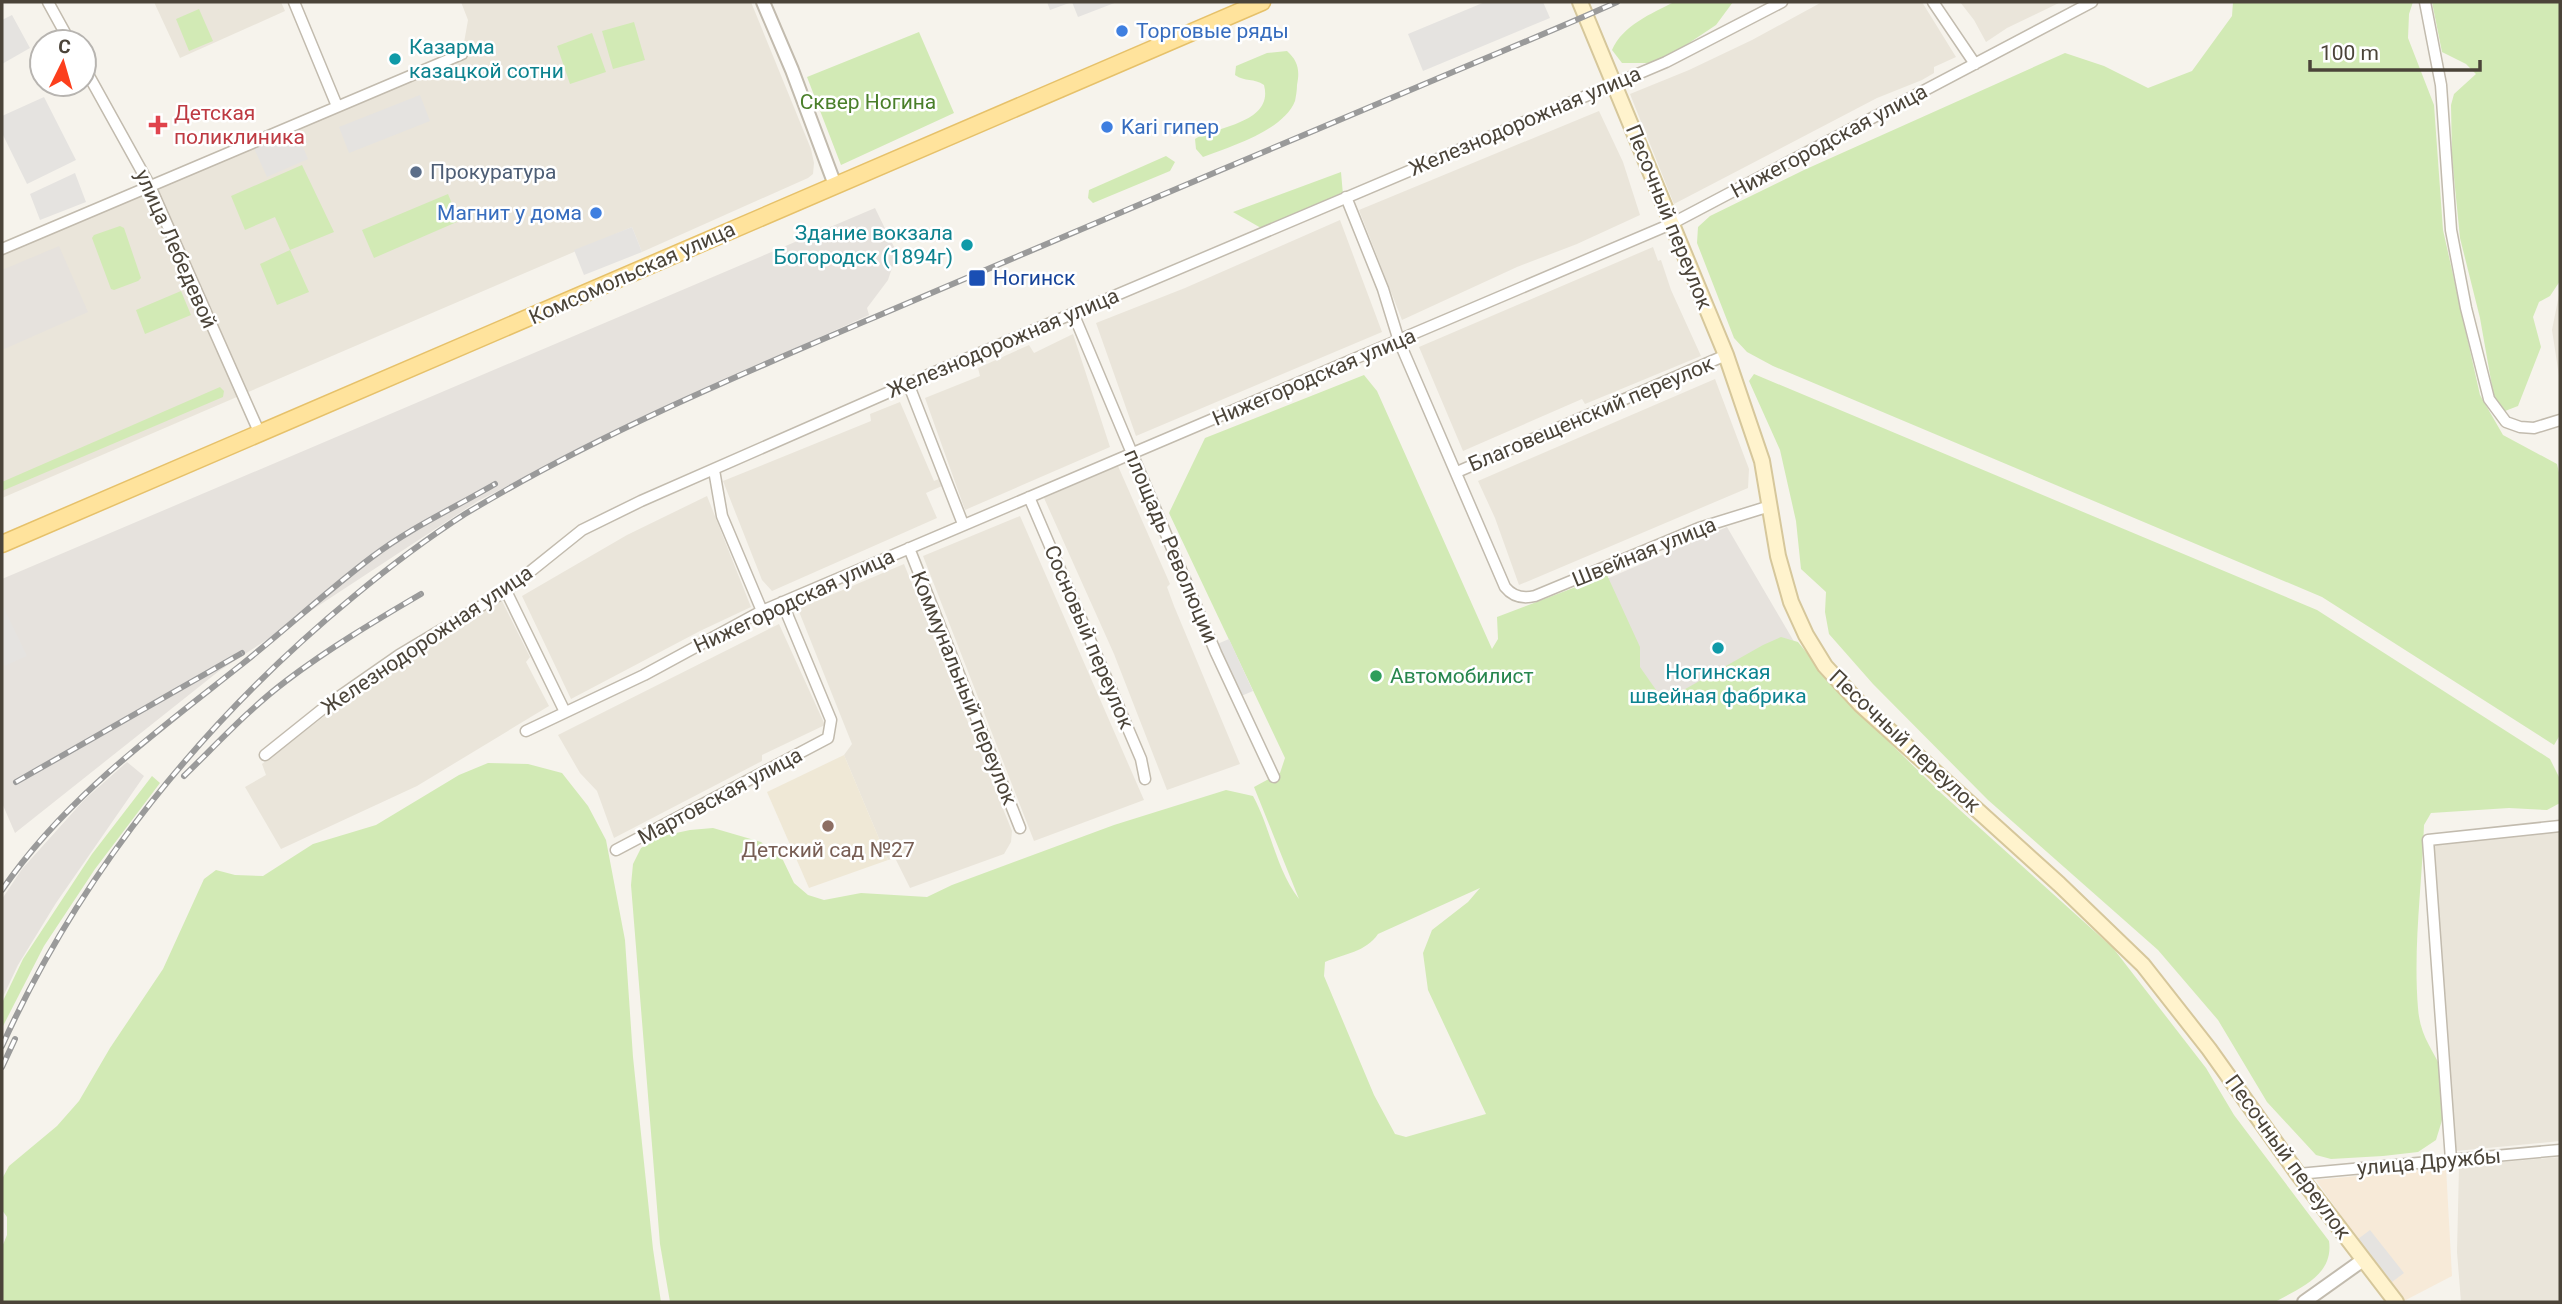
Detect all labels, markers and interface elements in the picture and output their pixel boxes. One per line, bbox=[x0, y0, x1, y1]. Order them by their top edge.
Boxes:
place label: Торговые ряды bbox=[1136, 19, 1289, 43]
marker: Торговые ряды bbox=[1114, 23, 1130, 39]
north arrow bbox=[28, 28, 98, 98]
scale bar bbox=[2310, 28, 2480, 72]
text: С bbox=[57, 35, 72, 59]
place label: Казарма казацкой сотни bbox=[409, 35, 564, 83]
text: 100 m bbox=[2320, 41, 2379, 65]
marker: Казарма казацкой сотни bbox=[387, 51, 403, 67]
street label: Железнодорожная улица bbox=[1406, 61, 1644, 181]
street label: Нижегородская улица bbox=[1727, 79, 1931, 203]
park label: Сквер Ногина bbox=[800, 90, 936, 114]
place label: Детская поликлиника bbox=[174, 101, 305, 149]
marker: Детская поликлиника bbox=[148, 115, 168, 135]
place label: Kari гипер bbox=[1121, 115, 1219, 139]
marker: Kari гипер bbox=[1099, 119, 1115, 135]
street label: Песочный переулок bbox=[1621, 121, 1717, 314]
place label: Прокуратура bbox=[430, 160, 556, 184]
marker: Прокуратура bbox=[408, 164, 424, 180]
street label: улица Лебедевой bbox=[130, 166, 222, 332]
place label: Магнит у дома bbox=[437, 201, 582, 225]
marker: Магнит у дома bbox=[588, 205, 604, 221]
street label: Комсомольская улица bbox=[525, 217, 739, 329]
place label: Здание вокзала Богородск (1894г) bbox=[773, 221, 953, 269]
marker: Здание вокзала Богородск (1894г) bbox=[959, 237, 975, 253]
place label: Ногинск bbox=[993, 266, 1076, 290]
marker: Ногинск bbox=[967, 268, 987, 288]
street label: Железнодорожная улица bbox=[884, 283, 1122, 403]
street label: Нижегородская улица bbox=[1209, 323, 1419, 431]
street label: Благовещенский переулок bbox=[1465, 351, 1718, 477]
street label: площадь Революции bbox=[1119, 445, 1223, 647]
street label: Швейная улица bbox=[1569, 512, 1719, 592]
street label: Сосновый переулок bbox=[1039, 541, 1139, 733]
street label: Нижегородская улица bbox=[690, 544, 898, 658]
street label: Железнодорожная улица bbox=[317, 560, 537, 720]
street label: Коммунальный переулок bbox=[906, 568, 1022, 809]
marker: Ногинская швейная фабрика bbox=[1710, 640, 1726, 656]
place label: Ногинская швейная фабрика bbox=[1629, 660, 1807, 708]
place label: Автомобилист bbox=[1390, 664, 1534, 688]
street label: Песочный переулок bbox=[1825, 665, 1986, 817]
marker: Автомобилист bbox=[1368, 668, 1384, 684]
street label: Мартовская улица bbox=[634, 743, 806, 849]
marker: Детский сад №27 bbox=[820, 818, 836, 834]
place label: Детский сад №27 bbox=[741, 838, 915, 862]
street label: Песочный переулок bbox=[2220, 1070, 2356, 1244]
street label: улица Дружбы bbox=[2356, 1144, 2502, 1180]

